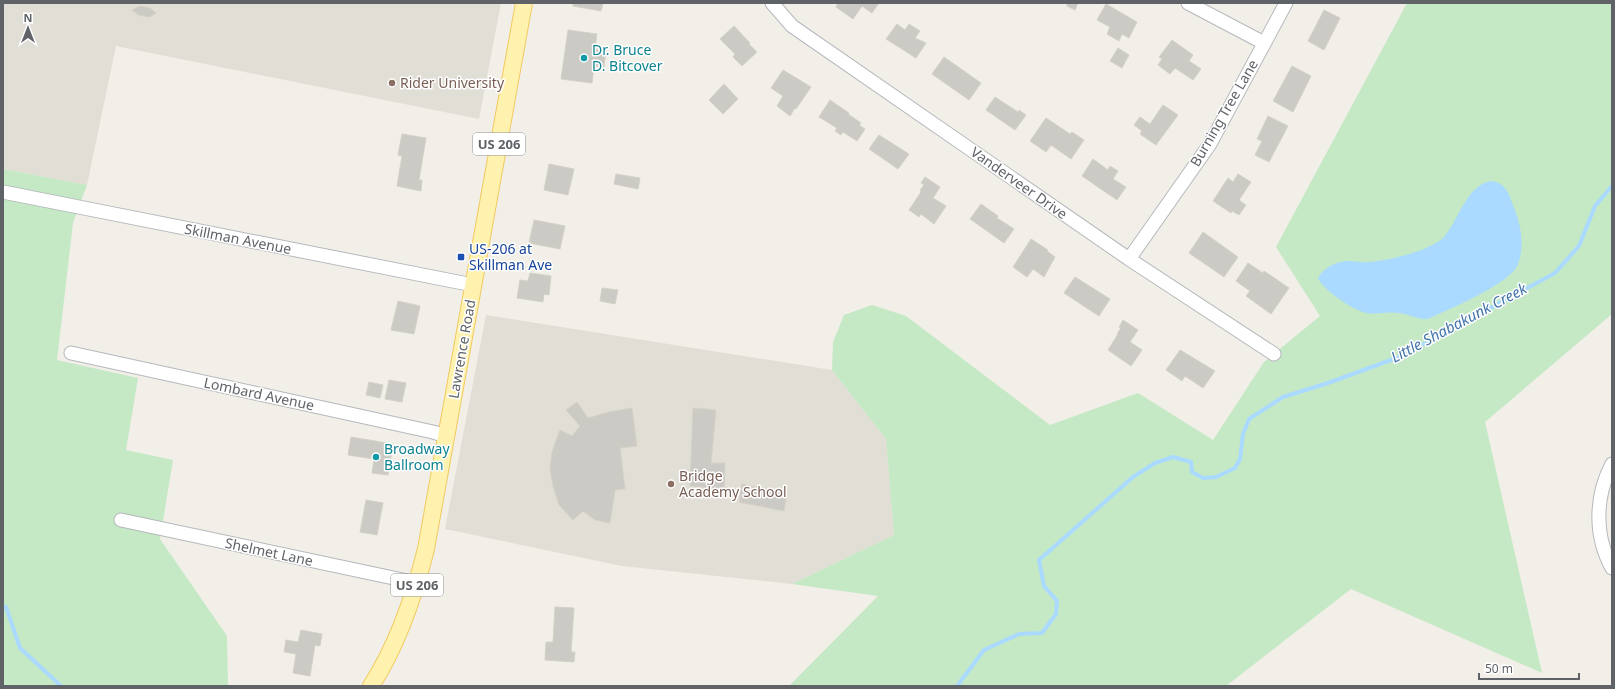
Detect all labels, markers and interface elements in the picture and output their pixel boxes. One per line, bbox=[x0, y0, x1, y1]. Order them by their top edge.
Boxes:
north arrow bbox=[8, 8, 48, 48]
text: N bbox=[24, 10, 32, 25]
place label: Dr. Bruce D. Bitcover bbox=[592, 40, 663, 75]
marker: Dr. Bruce D. Bitcover bbox=[579, 53, 589, 63]
street label: Burning Tree Lane bbox=[1185, 56, 1262, 170]
place label: Rider University bbox=[400, 73, 505, 92]
marker: Rider University bbox=[387, 78, 397, 88]
road number: US 206 bbox=[473, 133, 525, 155]
street label: Vanderveer Drive bbox=[967, 142, 1071, 223]
street label: Skillman Avenue bbox=[183, 219, 293, 258]
place label: US-206 at Skillman Ave bbox=[469, 239, 552, 274]
marker: US-206 at Skillman Ave bbox=[456, 252, 466, 262]
water label: Little Shabakunk Creek bbox=[1387, 278, 1530, 366]
street label: Lawrence Road bbox=[443, 298, 480, 400]
street label: Lombard Avenue bbox=[202, 373, 316, 414]
place label: Broadway Ballroom bbox=[384, 439, 450, 474]
marker: Broadway Ballroom bbox=[371, 452, 381, 462]
place label: Bridge Academy School bbox=[679, 466, 787, 501]
marker: Bridge Academy School bbox=[666, 479, 676, 489]
street label: Shelmet Lane bbox=[223, 533, 315, 570]
road number: US 206 bbox=[391, 574, 443, 596]
scale bar bbox=[1479, 655, 1579, 681]
text: 50 m bbox=[1485, 660, 1513, 677]

